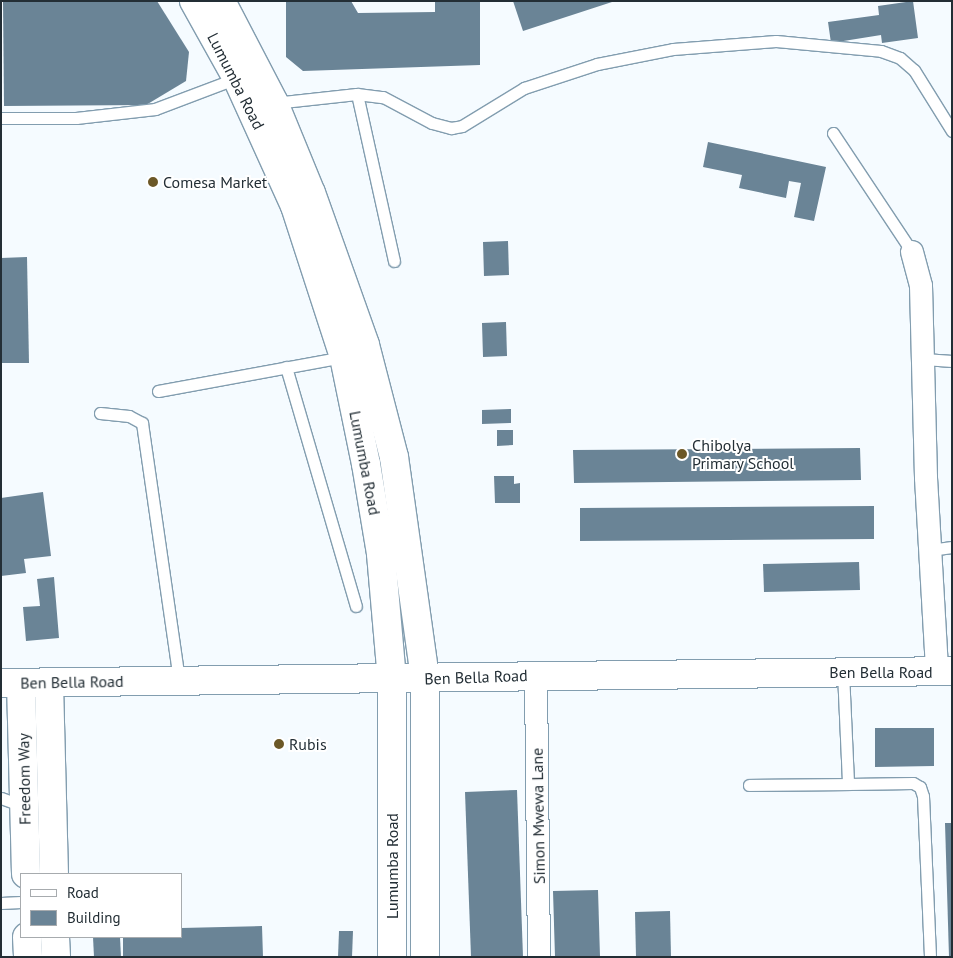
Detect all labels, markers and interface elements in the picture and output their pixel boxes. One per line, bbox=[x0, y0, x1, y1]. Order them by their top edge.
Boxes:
street label: Lumumba Road bbox=[203, 29, 269, 133]
place label: Comesa Market bbox=[163, 172, 267, 192]
marker: Comesa Market bbox=[147, 176, 159, 188]
street label: Lumumba Road bbox=[345, 409, 385, 517]
place label: Chibolya Primary School bbox=[692, 435, 794, 473]
marker: Chibolya Primary School bbox=[676, 448, 688, 460]
street label: Ben Bella Road bbox=[829, 662, 933, 682]
street label: Ben Bella Road bbox=[424, 666, 528, 688]
street label: Ben Bella Road bbox=[20, 671, 124, 693]
street label: Freedom Way bbox=[14, 733, 34, 825]
place label: Rubis bbox=[289, 734, 327, 754]
marker: Rubis bbox=[273, 738, 285, 750]
street label: Simon Mwewa Lane bbox=[527, 748, 549, 884]
street label: Lumumba Road bbox=[382, 813, 402, 919]
legend bbox=[20, 873, 182, 938]
text: Road bbox=[67, 883, 99, 902]
text: Building bbox=[67, 908, 121, 927]

